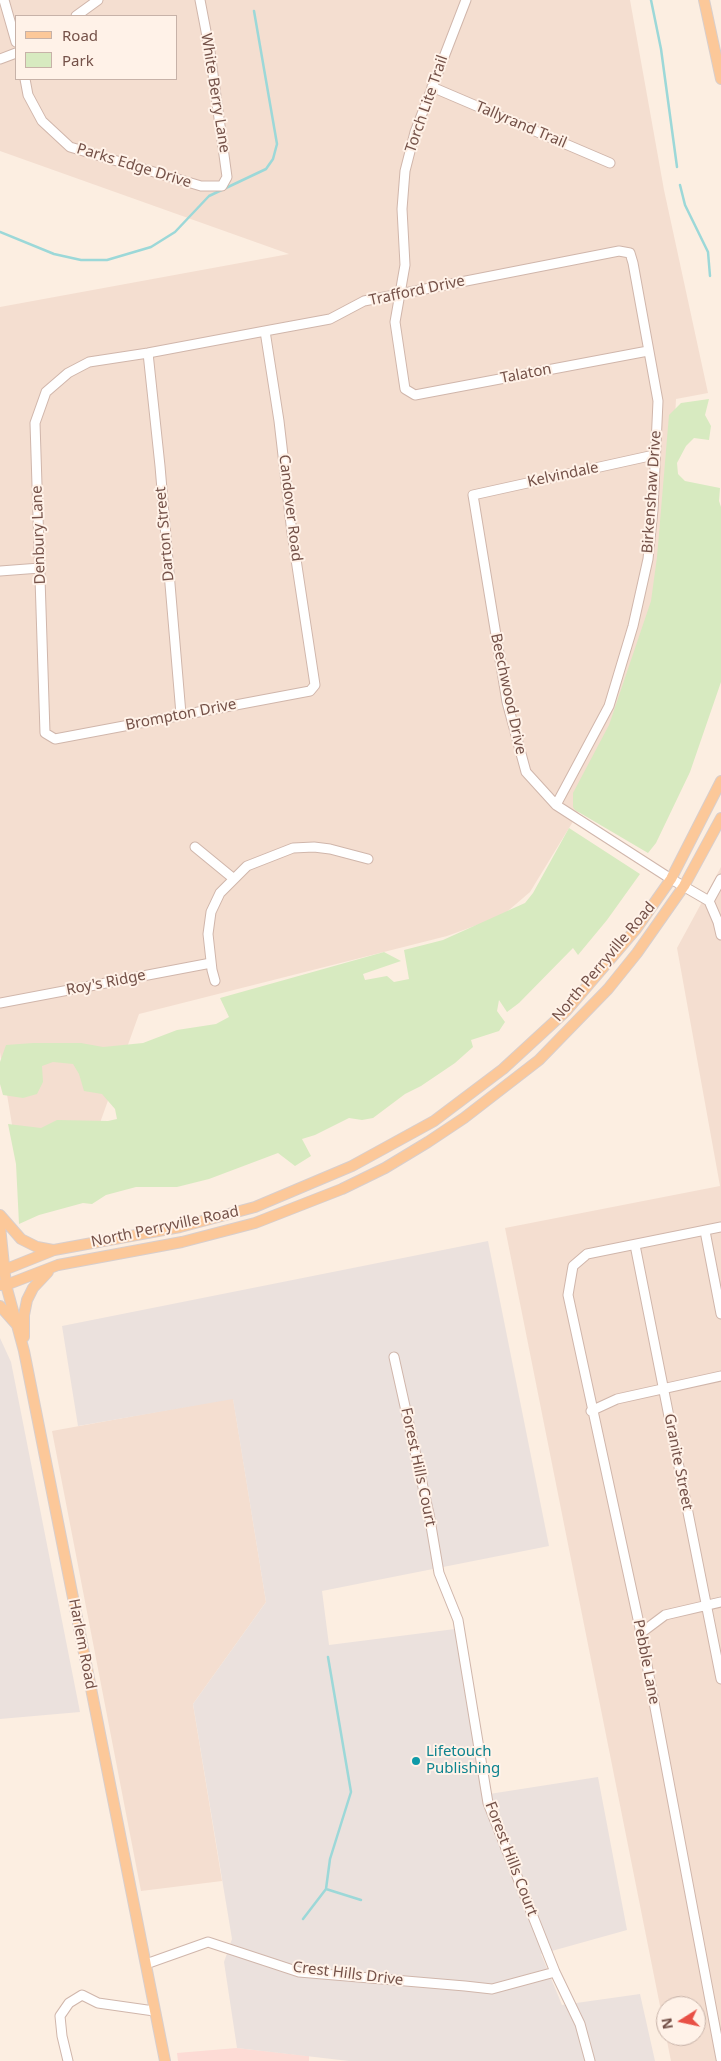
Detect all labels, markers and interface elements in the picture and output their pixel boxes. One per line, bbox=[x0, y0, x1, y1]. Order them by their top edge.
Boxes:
legend bbox=[15, 15, 178, 80]
text: Road bbox=[62, 25, 98, 45]
street label: White Berry Lane bbox=[197, 32, 233, 154]
text: Park bbox=[62, 50, 94, 70]
street label: Torch Lite Trail bbox=[402, 53, 452, 155]
street label: Tallyrand Trail bbox=[473, 98, 569, 152]
street label: Parks Edge Drive bbox=[74, 140, 194, 192]
street label: Trafford Drive bbox=[367, 272, 467, 310]
street label: Talaton bbox=[499, 360, 553, 388]
street label: Birkenshaw Drive bbox=[639, 430, 665, 554]
street label: Candover Road bbox=[275, 454, 305, 562]
street label: Kelvindale bbox=[526, 459, 600, 491]
street label: Denbury Lane bbox=[28, 485, 50, 585]
street label: Darton Street bbox=[152, 486, 178, 582]
street label: Beechwood Drive bbox=[486, 632, 530, 756]
street label: Brompton Drive bbox=[124, 695, 238, 735]
street label: North Perryville Road bbox=[549, 899, 659, 1025]
street label: Roy's Ridge bbox=[65, 966, 147, 1000]
street label: North Perryville Road bbox=[90, 1203, 240, 1251]
street label: Forest Hills Court bbox=[397, 1406, 439, 1528]
street label: Granite Street bbox=[660, 1412, 696, 1512]
street label: Harlem Road bbox=[64, 1597, 100, 1691]
street label: Pebble Lane bbox=[629, 1618, 663, 1706]
place label: Lifetouch Publishing bbox=[426, 1743, 500, 1778]
marker: Lifetouch Publishing bbox=[410, 1755, 422, 1767]
street label: Forest Hills Court bbox=[481, 1799, 541, 1919]
street label: Crest Hills Drive bbox=[292, 1958, 404, 1990]
north arrow bbox=[656, 1996, 706, 2046]
text: N bbox=[656, 2016, 677, 2031]

